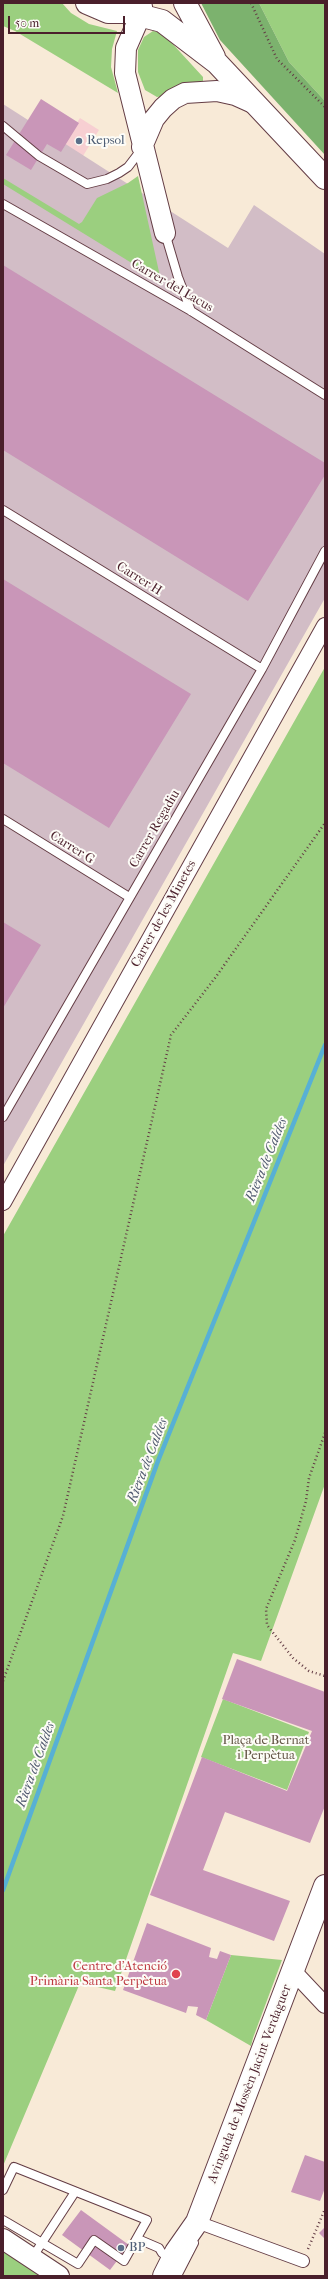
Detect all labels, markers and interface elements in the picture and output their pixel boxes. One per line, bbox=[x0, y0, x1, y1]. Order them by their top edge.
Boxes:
scale bar bbox=[10, 8, 127, 34]
text: 50 m bbox=[15, 16, 39, 30]
place label: Repsol bbox=[87, 133, 125, 149]
marker: Repsol bbox=[74, 136, 84, 146]
street label: Carrer del Lacus bbox=[128, 256, 216, 316]
street label: Carrer H bbox=[113, 559, 165, 599]
street label: Carrer Regadiu bbox=[126, 787, 184, 871]
street label: Carrer G bbox=[47, 828, 97, 868]
street label: Carrer de les Minetes bbox=[128, 858, 200, 970]
water label: Riera de Caldes bbox=[243, 1116, 291, 1204]
water label: Riera de Caldes bbox=[124, 1416, 172, 1506]
water label: Riera de Caldes bbox=[13, 1720, 59, 1810]
park label: Plaça de Bernat i Perpètua bbox=[223, 1733, 309, 1764]
place label: Centre d'Atenció Primària Santa Perpètua bbox=[30, 1959, 167, 1990]
marker: Centre d'Atenció Primària Santa Perpètua bbox=[170, 1968, 182, 1980]
street label: Avinguda de Mossèn Jacint Verdaguer bbox=[205, 1982, 295, 2186]
place label: BP bbox=[129, 2240, 145, 2256]
marker: BP bbox=[116, 2243, 126, 2253]

